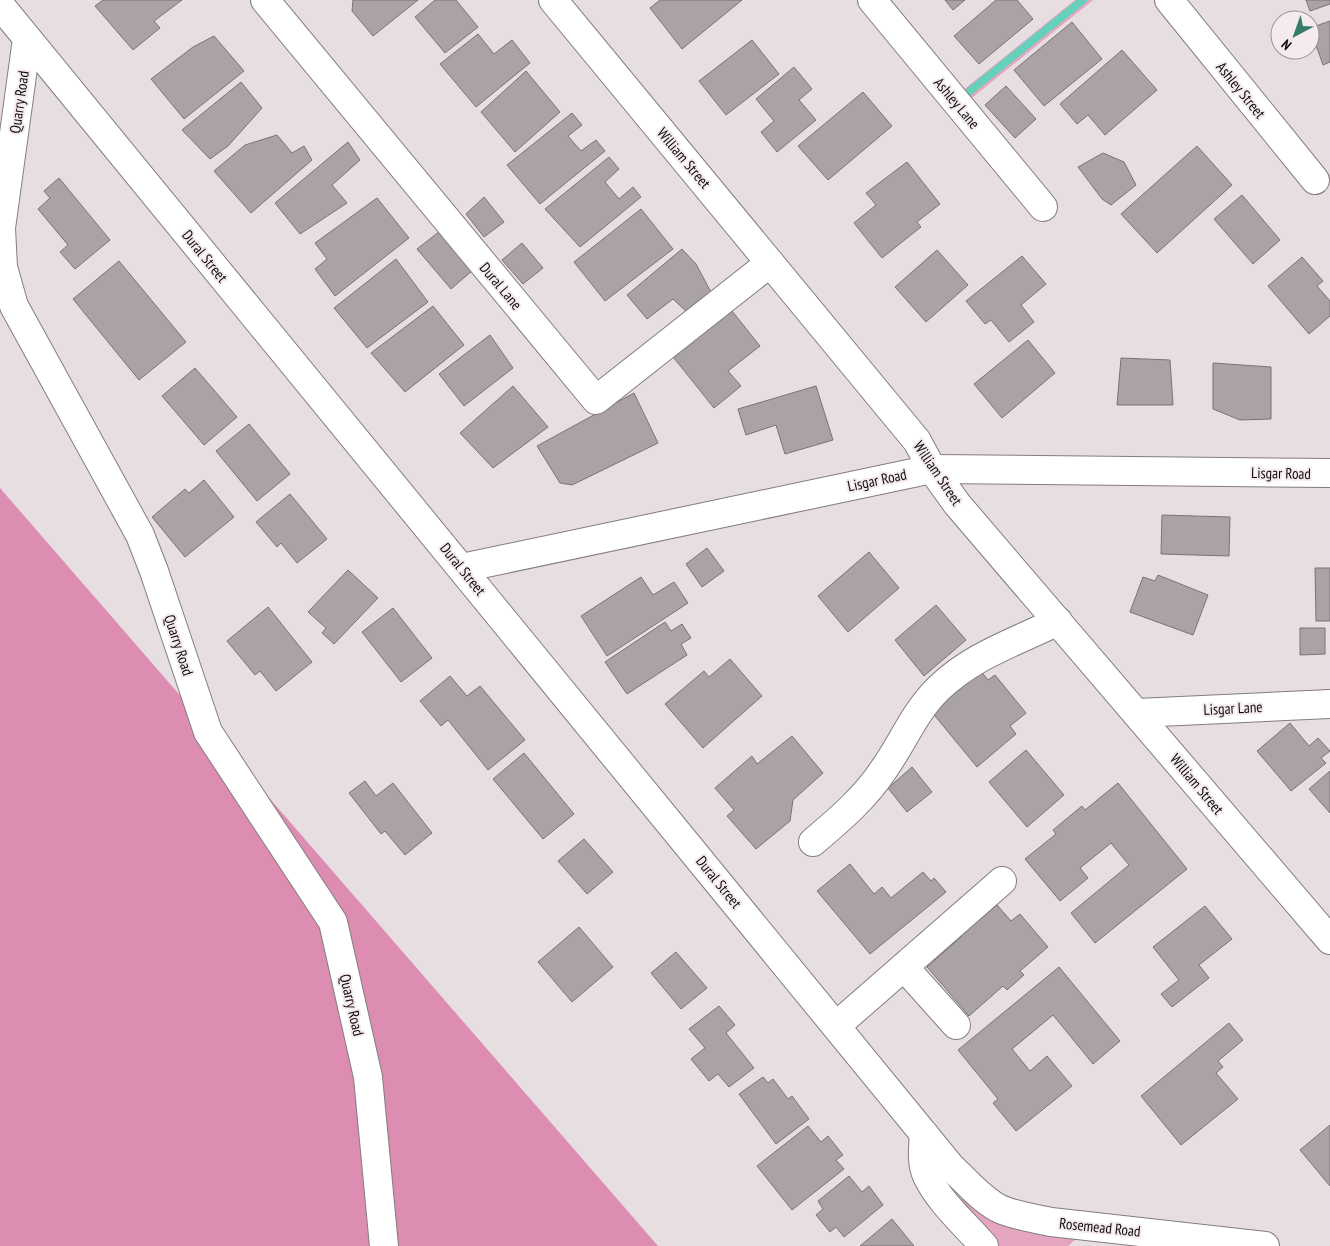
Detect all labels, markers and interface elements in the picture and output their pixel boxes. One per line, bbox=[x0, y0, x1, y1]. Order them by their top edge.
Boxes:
north arrow bbox=[1270, 10, 1320, 60]
text: N bbox=[1278, 36, 1295, 54]
street label: Ashley Street bbox=[1212, 58, 1270, 122]
street label: Quarry Road bbox=[5, 70, 33, 134]
street label: Ashley Lane bbox=[930, 73, 984, 133]
street label: William Street bbox=[653, 124, 715, 192]
street label: Dural Street bbox=[178, 226, 232, 286]
street label: Dural Lane bbox=[476, 258, 526, 314]
street label: William Street bbox=[910, 437, 966, 509]
street label: Lisgar Road bbox=[1251, 463, 1311, 483]
street label: Lisgar Road bbox=[846, 464, 908, 496]
street label: Dural Street bbox=[436, 539, 490, 599]
street label: Quarry Road bbox=[160, 612, 198, 678]
street label: Lisgar Lane bbox=[1203, 697, 1263, 719]
street label: William Street bbox=[1166, 750, 1228, 818]
street label: Dural Street bbox=[692, 852, 746, 912]
street label: Quarry Road bbox=[336, 972, 368, 1038]
street label: Rosemead Road bbox=[1058, 1213, 1142, 1241]

